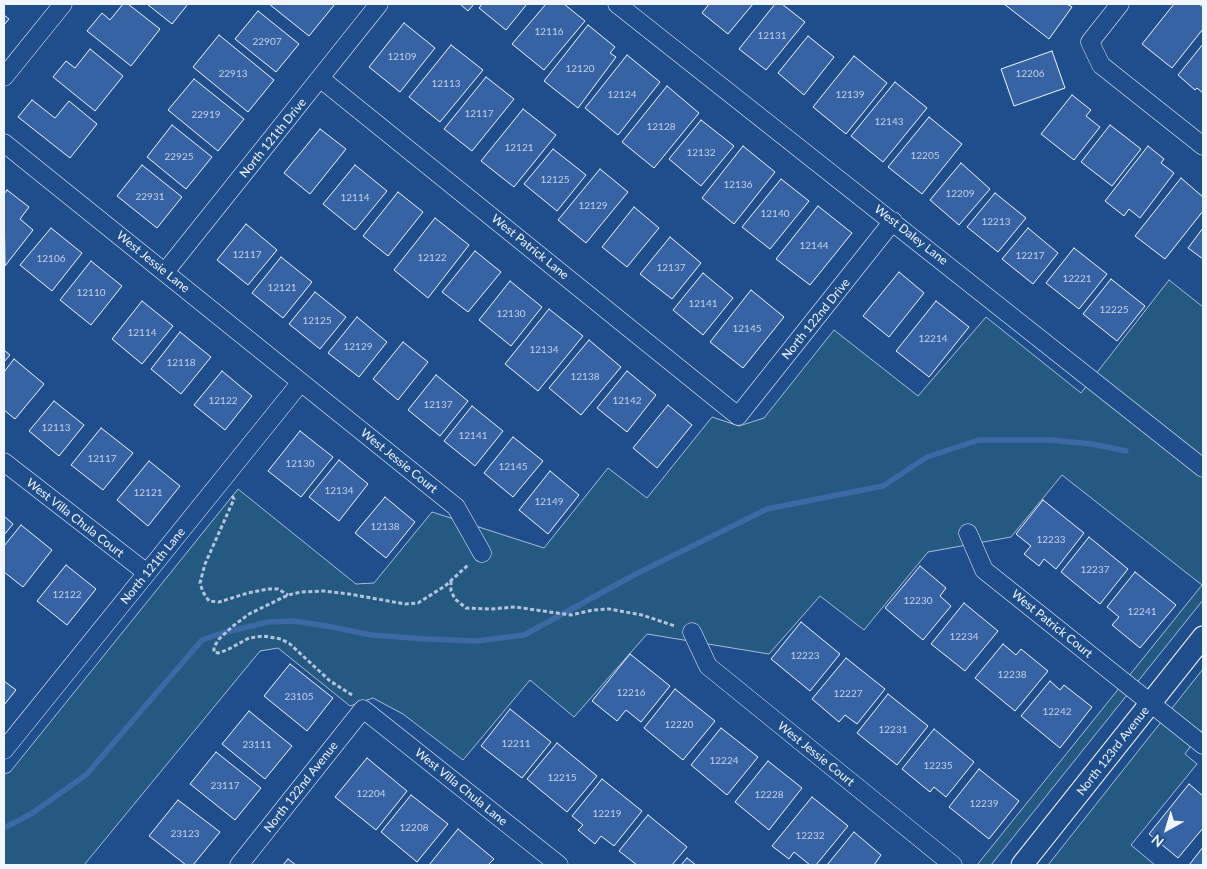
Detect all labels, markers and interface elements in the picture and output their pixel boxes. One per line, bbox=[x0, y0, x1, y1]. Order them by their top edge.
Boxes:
house number: 12116 bbox=[535, 26, 563, 38]
house number: 12131 bbox=[758, 30, 786, 42]
house number: 22907 bbox=[253, 36, 281, 48]
house number: 12109 bbox=[388, 51, 416, 63]
house number: 12120 bbox=[566, 63, 594, 75]
house number: 22913 bbox=[219, 68, 247, 80]
house number: 12206 bbox=[1016, 68, 1044, 80]
house number: 12113 bbox=[432, 78, 460, 90]
house number: 12124 bbox=[608, 89, 636, 101]
house number: 12139 bbox=[836, 89, 864, 101]
street label: North 121th Drive bbox=[237, 95, 309, 181]
house number: 12117 bbox=[465, 108, 493, 120]
house number: 22919 bbox=[192, 109, 220, 121]
house number: 12143 bbox=[875, 116, 903, 128]
house number: 12128 bbox=[647, 121, 675, 133]
house number: 12121 bbox=[505, 142, 533, 154]
house number: 12132 bbox=[687, 147, 715, 159]
house number: 12205 bbox=[911, 150, 939, 162]
house number: 22925 bbox=[165, 151, 193, 163]
house number: 12125 bbox=[541, 174, 569, 186]
house number: 12136 bbox=[724, 179, 752, 191]
house number: 12209 bbox=[946, 188, 974, 200]
house number: 22931 bbox=[136, 191, 164, 203]
house number: 12114 bbox=[341, 192, 369, 204]
house number: 12129 bbox=[579, 200, 607, 212]
street label: West Daley Lane bbox=[871, 202, 951, 268]
house number: 12140 bbox=[761, 208, 789, 220]
street label: West Patrick Lane bbox=[488, 211, 572, 283]
house number: 12213 bbox=[982, 216, 1010, 228]
street label: West Jessie Lane bbox=[114, 228, 192, 296]
house number: 12144 bbox=[800, 240, 828, 252]
house number: 12117 bbox=[233, 249, 261, 261]
house number: 12217 bbox=[1016, 250, 1044, 262]
house number: 12122 bbox=[418, 252, 446, 264]
house number: 12106 bbox=[37, 253, 65, 265]
house number: 12137 bbox=[657, 262, 685, 274]
house number: 12221 bbox=[1063, 273, 1091, 285]
street label: North 122nd Drive bbox=[779, 276, 853, 362]
house number: 12121 bbox=[268, 282, 296, 294]
house number: 12110 bbox=[77, 287, 105, 299]
house number: 12141 bbox=[689, 298, 717, 310]
house number: 12225 bbox=[1100, 304, 1128, 316]
house number: 12130 bbox=[497, 308, 525, 320]
house number: 12125 bbox=[303, 315, 331, 327]
house number: 12145 bbox=[733, 323, 761, 335]
house number: 12114 bbox=[128, 327, 156, 339]
house number: 12214 bbox=[919, 333, 947, 345]
house number: 12129 bbox=[344, 341, 372, 353]
house number: 12134 bbox=[530, 344, 558, 356]
house number: 12118 bbox=[167, 357, 195, 369]
house number: 12138 bbox=[571, 371, 599, 383]
house number: 12122 bbox=[209, 395, 237, 407]
house number: 12142 bbox=[613, 395, 641, 407]
house number: 12137 bbox=[424, 399, 452, 411]
house number: 12113 bbox=[42, 422, 70, 434]
street label: West Jessie Court bbox=[358, 426, 440, 496]
house number: 12141 bbox=[459, 430, 487, 442]
house number: 12117 bbox=[88, 453, 116, 465]
house number: 12130 bbox=[286, 458, 314, 470]
house number: 12145 bbox=[499, 461, 527, 473]
street label: West Villa Chula Court bbox=[23, 475, 127, 561]
house number: 12134 bbox=[325, 485, 353, 497]
house number: 12121 bbox=[134, 487, 162, 499]
house number: 12149 bbox=[535, 496, 563, 508]
house number: 12138 bbox=[371, 521, 399, 533]
street label: North 121th Lane bbox=[118, 525, 188, 607]
house number: 12233 bbox=[1037, 534, 1065, 546]
house number: 12237 bbox=[1081, 564, 1109, 576]
street label: West Patrick Court bbox=[1009, 587, 1095, 661]
house number: 12122 bbox=[53, 589, 81, 601]
house number: 12230 bbox=[904, 595, 932, 607]
house number: 12241 bbox=[1128, 606, 1156, 618]
house number: 12234 bbox=[950, 631, 978, 643]
house number: 12223 bbox=[791, 650, 819, 662]
house number: 12238 bbox=[998, 669, 1026, 681]
house number: 12216 bbox=[617, 687, 645, 699]
house number: 12227 bbox=[834, 688, 862, 700]
house number: 23105 bbox=[285, 691, 313, 703]
street label: North 123rd Avenue bbox=[1074, 704, 1152, 798]
house number: 12242 bbox=[1043, 706, 1071, 718]
house number: 12220 bbox=[665, 719, 693, 731]
street label: West Jessie Court bbox=[775, 719, 857, 789]
house number: 12231 bbox=[879, 724, 907, 736]
house number: 12211 bbox=[502, 738, 530, 750]
house number: 23111 bbox=[243, 739, 271, 751]
street label: North 122nd Avenue bbox=[261, 739, 341, 835]
street label: West Villa Chula Lane bbox=[412, 745, 510, 829]
house number: 12224 bbox=[710, 755, 738, 767]
house number: 12235 bbox=[924, 760, 952, 772]
house number: 12215 bbox=[548, 772, 576, 784]
house number: 23117 bbox=[211, 780, 239, 792]
house number: 12204 bbox=[357, 788, 385, 800]
house number: 12228 bbox=[755, 789, 783, 801]
house number: 12239 bbox=[970, 798, 998, 810]
north arrow bbox=[1142, 804, 1192, 854]
house number: 12219 bbox=[593, 808, 621, 820]
house number: 12208 bbox=[400, 822, 428, 834]
house number: 23123 bbox=[171, 828, 199, 840]
house number: 12232 bbox=[796, 830, 824, 842]
text: N bbox=[1148, 831, 1167, 851]

